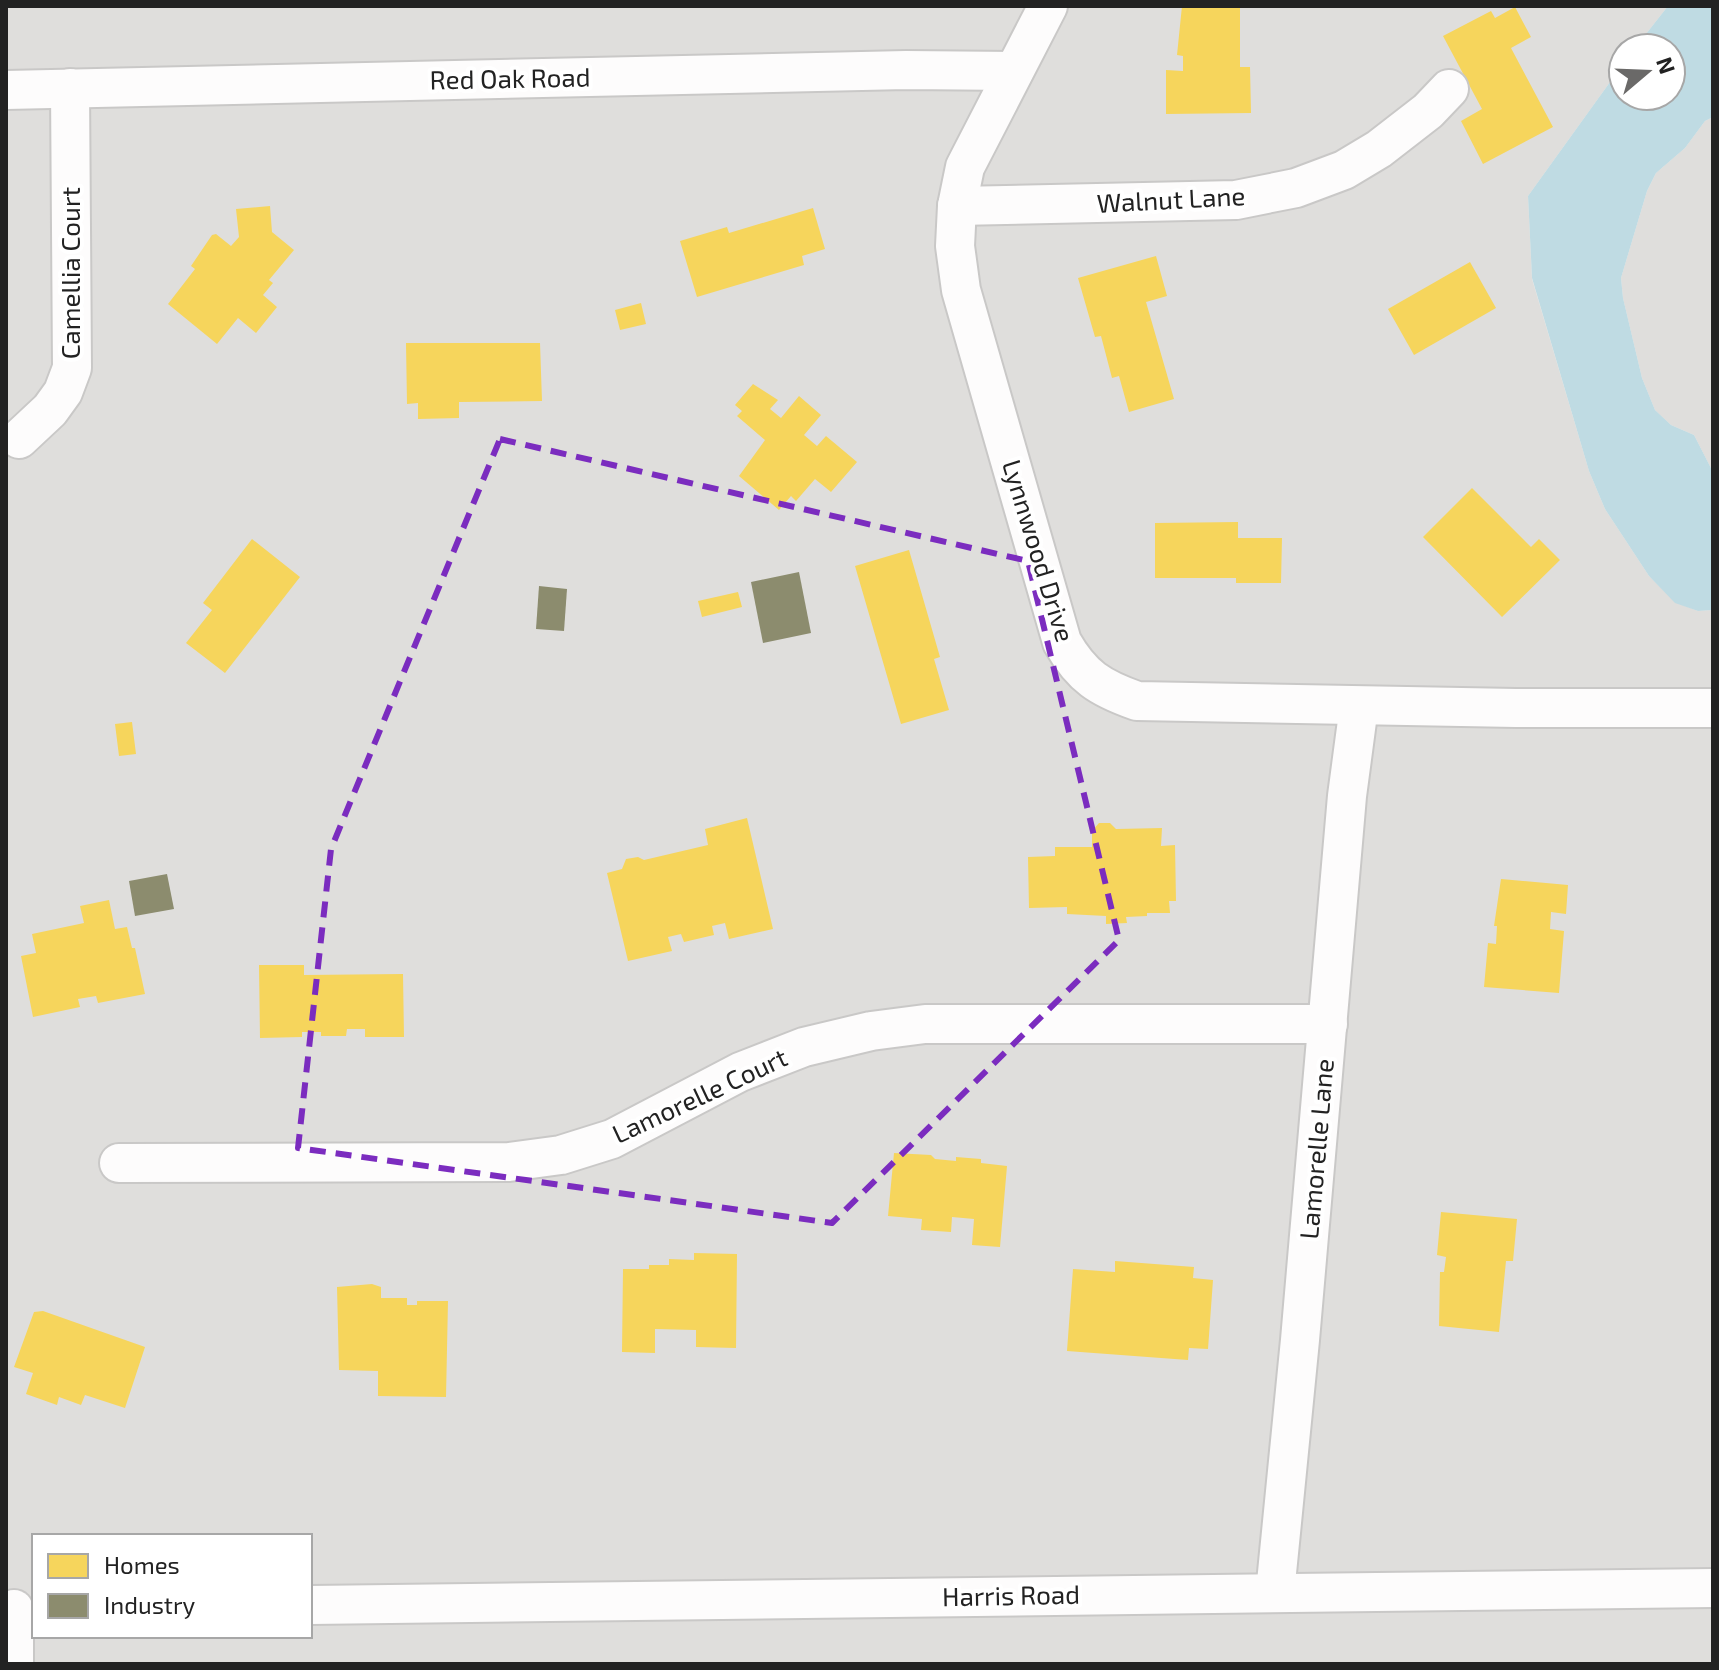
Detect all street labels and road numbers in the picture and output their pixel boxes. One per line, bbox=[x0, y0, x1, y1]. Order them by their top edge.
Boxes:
street label: Red Oak Road bbox=[429, 61, 591, 94]
street label: Walnut Lane bbox=[1096, 179, 1246, 218]
street label: Camellia Court bbox=[54, 187, 85, 359]
street label: Lynnwood Drive bbox=[997, 456, 1082, 645]
street label: Lamorelle Court bbox=[607, 1041, 792, 1149]
street label: Lamorelle Lane bbox=[1292, 1057, 1339, 1240]
street label: Harris Road bbox=[942, 1578, 1080, 1611]

